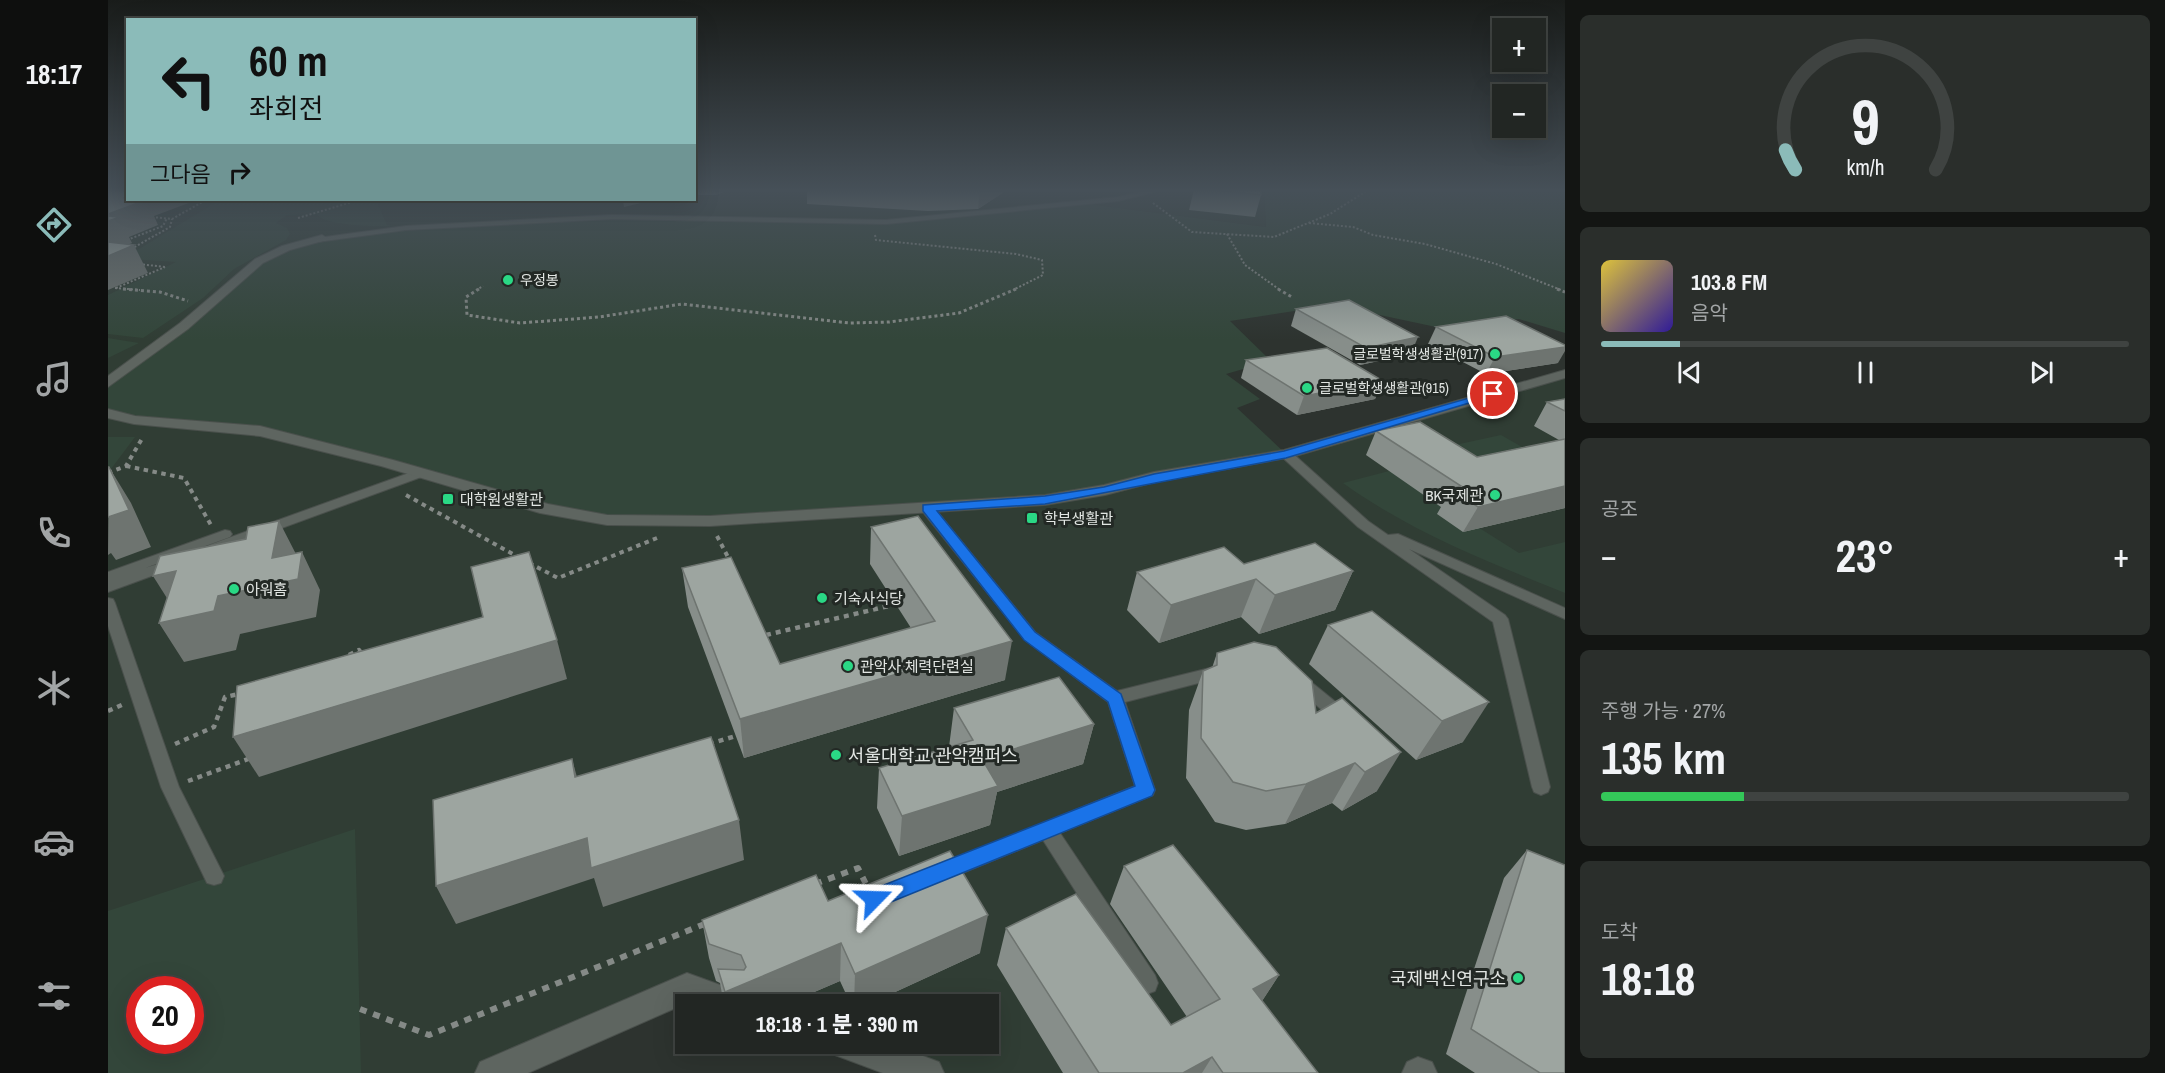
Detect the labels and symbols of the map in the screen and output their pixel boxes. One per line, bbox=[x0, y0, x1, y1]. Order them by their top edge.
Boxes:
place label: 우정봉 bbox=[520, 271, 559, 289]
marker: 우정봉 bbox=[501, 273, 515, 287]
place label: 글로벌학생생활관(917) bbox=[1353, 345, 1483, 363]
marker: 글로벌학생생활관(917) bbox=[1488, 347, 1502, 361]
pin bbox=[1467, 368, 1518, 419]
place label: 글로벌학생생활관(915) bbox=[1319, 379, 1449, 397]
marker: 글로벌학생생활관(915) bbox=[1300, 381, 1314, 395]
place label: BK국제관 bbox=[1425, 485, 1483, 506]
marker: BK국제관 bbox=[1488, 488, 1502, 502]
place label: 대학원생활관 bbox=[460, 489, 543, 510]
marker: 대학원생활관 bbox=[441, 492, 455, 506]
place label: 학부생활관 bbox=[1044, 508, 1113, 529]
marker: 학부생활관 bbox=[1025, 511, 1039, 525]
place label: 아워홈 bbox=[246, 579, 287, 600]
marker: 아워홈 bbox=[227, 582, 241, 596]
place label: 기숙사식당 bbox=[834, 588, 903, 609]
marker: 기숙사식당 bbox=[815, 591, 829, 605]
place label: 관악사 체력단련실 bbox=[860, 656, 974, 677]
marker: 관악사 체력단련실 bbox=[841, 659, 855, 673]
place label: 서울대학교 관악캠퍼스 bbox=[848, 743, 1018, 768]
marker: 서울대학교 관악캠퍼스 bbox=[829, 748, 843, 762]
position arrow bbox=[842, 867, 906, 931]
place label: 국제백신연구소 bbox=[1390, 966, 1506, 991]
marker: 국제백신연구소 bbox=[1511, 971, 1525, 985]
speed limit sign: 20 bbox=[126, 976, 204, 1054]

